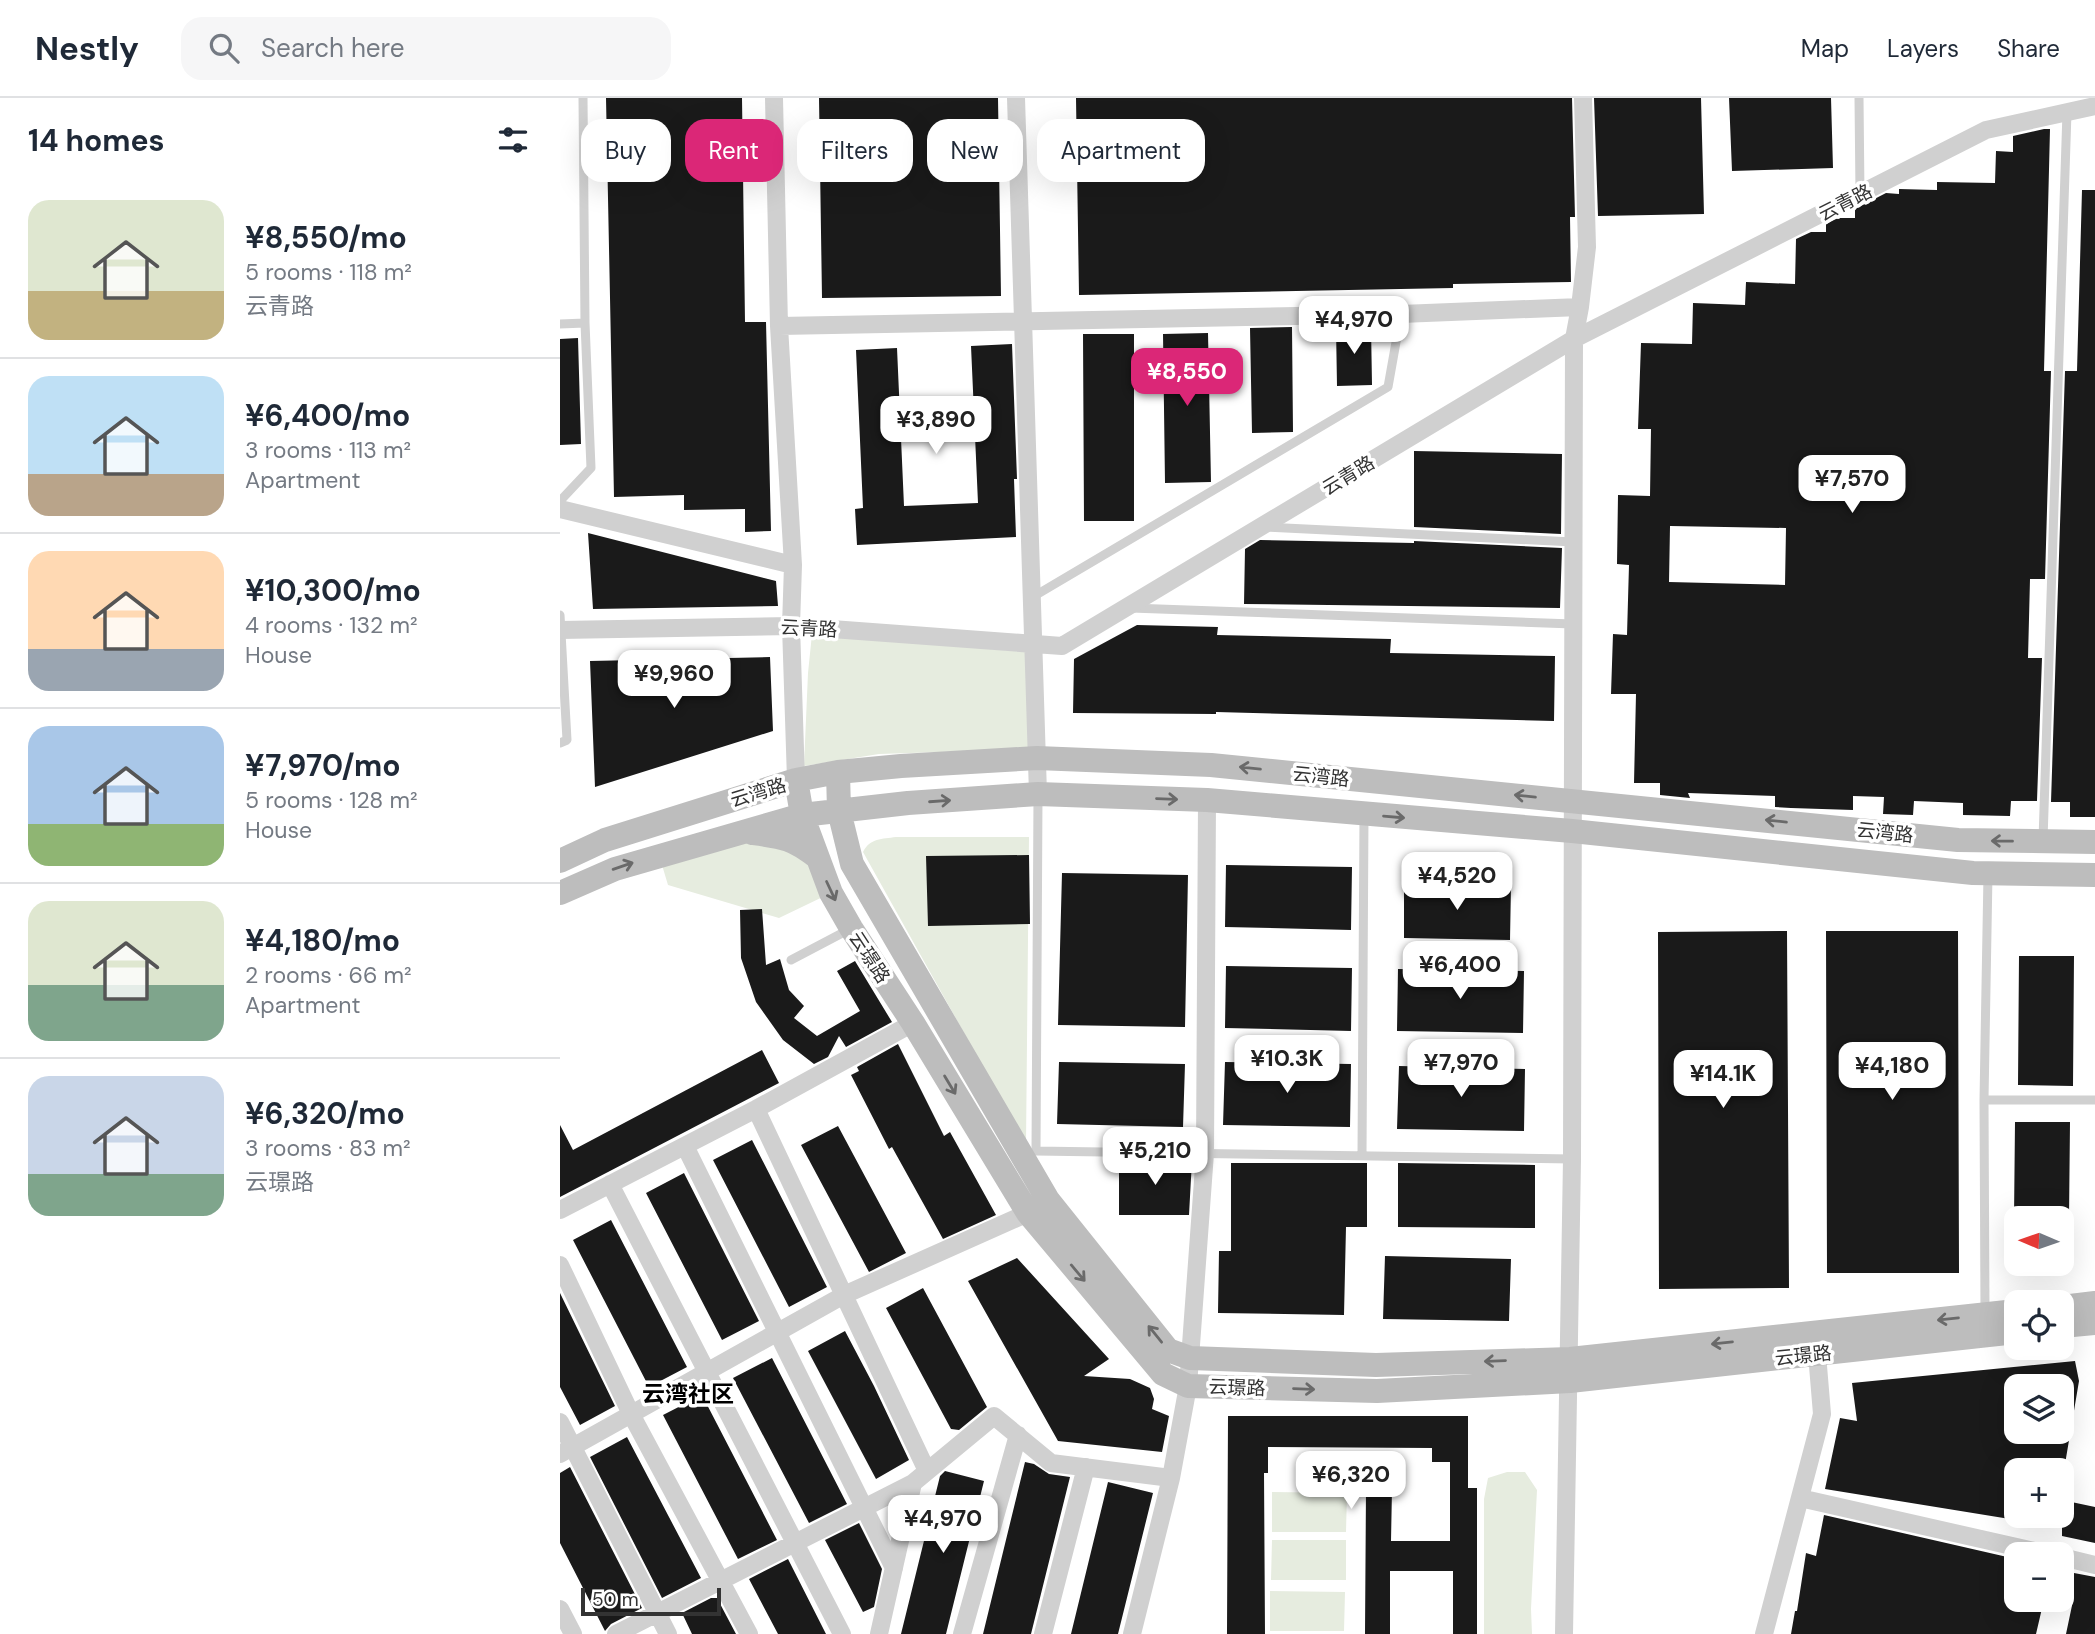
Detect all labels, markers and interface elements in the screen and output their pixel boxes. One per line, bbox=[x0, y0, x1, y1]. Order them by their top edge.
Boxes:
search box bbox=[181, 17, 671, 80]
text: Nestly bbox=[35, 27, 139, 70]
icon: search bbox=[205, 29, 243, 67]
text: Search here bbox=[261, 31, 405, 65]
text: Map bbox=[1801, 33, 1849, 64]
text: Layers bbox=[1887, 33, 1959, 64]
text: Share bbox=[1997, 33, 2060, 64]
chip: Buy bbox=[581, 119, 671, 182]
chip: Rent bbox=[685, 119, 783, 182]
chip: Filters bbox=[797, 119, 913, 182]
chip: New bbox=[927, 119, 1023, 182]
chip: Apartment bbox=[1037, 119, 1205, 182]
text: 14 homes bbox=[28, 121, 165, 160]
icon: filters bbox=[494, 121, 532, 159]
street label: 云青路 bbox=[1814, 178, 1876, 227]
text: ¥8,550/mo bbox=[245, 218, 407, 257]
icon: home bbox=[84, 228, 168, 312]
text: 5 rooms · 118 m² bbox=[245, 257, 412, 287]
text: 云青路 bbox=[245, 291, 314, 321]
pin: ¥4,970 bbox=[1297, 296, 1411, 356]
text: ¥4,970 bbox=[1315, 304, 1393, 334]
pin: ¥8,550 bbox=[1130, 348, 1244, 408]
text: ¥8,550 bbox=[1147, 356, 1227, 386]
text: ¥6,400/mo bbox=[245, 396, 410, 435]
pin: ¥3,890 bbox=[879, 396, 993, 456]
icon: home bbox=[84, 404, 168, 488]
text: ¥3,890 bbox=[896, 404, 976, 434]
text: 3 rooms · 113 m² bbox=[245, 435, 411, 465]
street label: 云青路 bbox=[1317, 450, 1379, 501]
pin: ¥7,570 bbox=[1795, 456, 1909, 515]
text: ¥7,570 bbox=[1815, 463, 1889, 493]
text: Apartment bbox=[245, 465, 360, 495]
text: ¥10,300/mo bbox=[245, 571, 421, 610]
icon: home bbox=[84, 579, 168, 663]
text: 4 rooms · 132 m² bbox=[245, 610, 417, 640]
street label: 云青路 bbox=[780, 615, 838, 642]
text: House bbox=[245, 640, 312, 670]
pin: ¥9,960 bbox=[617, 650, 731, 710]
text: ¥9,960 bbox=[634, 658, 714, 688]
text: ¥7,970/mo bbox=[245, 746, 401, 785]
icon: home bbox=[84, 754, 168, 838]
street label: 云湾路 bbox=[1291, 761, 1351, 792]
one-way arrow bbox=[1239, 762, 1262, 775]
street label: 云湾路 bbox=[727, 772, 789, 813]
text: 5 rooms · 128 m² bbox=[245, 785, 418, 815]
one-way arrow bbox=[1514, 789, 1537, 802]
one-way arrow bbox=[1156, 792, 1179, 805]
one-way arrow bbox=[929, 794, 951, 807]
one-way arrow bbox=[1382, 811, 1405, 824]
one-way arrow bbox=[1765, 814, 1788, 827]
text: House bbox=[245, 815, 312, 845]
street label: 云湾路 bbox=[1855, 817, 1915, 848]
one-way arrow bbox=[1991, 834, 2014, 847]
pin: ¥4,520 bbox=[1400, 852, 1514, 912]
one-way arrow bbox=[612, 859, 634, 872]
text: ¥4,520 bbox=[1417, 860, 1497, 890]
one-way arrow bbox=[825, 880, 838, 901]
text: ¥4,180/mo bbox=[245, 921, 400, 960]
street label: 云璟路 bbox=[844, 927, 896, 988]
icon: home bbox=[84, 929, 168, 1013]
pin: ¥6,400 bbox=[1403, 942, 1517, 1001]
text: ¥6,400 bbox=[1419, 949, 1501, 979]
text: 2 rooms · 66 m² bbox=[245, 960, 412, 990]
text: Apartment bbox=[245, 990, 360, 1020]
pin: ¥10.3K bbox=[1230, 1035, 1344, 1095]
pin: ¥7,970 bbox=[1404, 1040, 1518, 1099]
pin: ¥4,180 bbox=[1835, 1042, 1949, 1102]
text: ¥10.3K bbox=[1250, 1043, 1324, 1073]
text: ¥7,970 bbox=[1423, 1047, 1499, 1077]
text: ¥4,180 bbox=[1855, 1050, 1929, 1080]
pin: ¥14.1K bbox=[1666, 1051, 1780, 1110]
text: ¥14.1K bbox=[1690, 1058, 1756, 1088]
one-way arrow bbox=[944, 1074, 958, 1094]
text: ¥6,320/mo bbox=[245, 1094, 405, 1133]
icon: home bbox=[84, 1104, 168, 1188]
pin: ¥5,210 bbox=[1098, 1128, 1212, 1187]
text: 3 rooms · 83 m² bbox=[245, 1133, 411, 1163]
text: ¥5,210 bbox=[1119, 1135, 1191, 1165]
text: 云璟路 bbox=[245, 1167, 314, 1197]
north arrow bbox=[2004, 1206, 2074, 1276]
map controls bbox=[2004, 1206, 2074, 1612]
one-way arrow bbox=[1070, 1263, 1086, 1281]
button: locate bbox=[2004, 1290, 2074, 1360]
one-way arrow bbox=[1937, 1312, 1960, 1325]
one-way arrow bbox=[1147, 1325, 1162, 1343]
one-way arrow bbox=[1711, 1336, 1734, 1349]
street label: 云璟路 bbox=[1773, 1340, 1833, 1371]
one-way arrow bbox=[1484, 1354, 1507, 1368]
street label: 云璟路 bbox=[1208, 1374, 1266, 1401]
button: layers bbox=[2004, 1374, 2074, 1444]
district label: 云湾社区 bbox=[642, 1379, 734, 1409]
one-way arrow bbox=[1293, 1382, 1316, 1396]
pin: ¥6,320 bbox=[1294, 1452, 1408, 1511]
button: + bbox=[2004, 1458, 2074, 1528]
text: ¥6,320 bbox=[1312, 1459, 1390, 1489]
pin: ¥4,970 bbox=[886, 1496, 1000, 1555]
text: ¥4,970 bbox=[904, 1503, 982, 1533]
button: − bbox=[2004, 1542, 2074, 1612]
scale bar bbox=[581, 1585, 721, 1617]
text: 50 m bbox=[592, 1587, 639, 1612]

